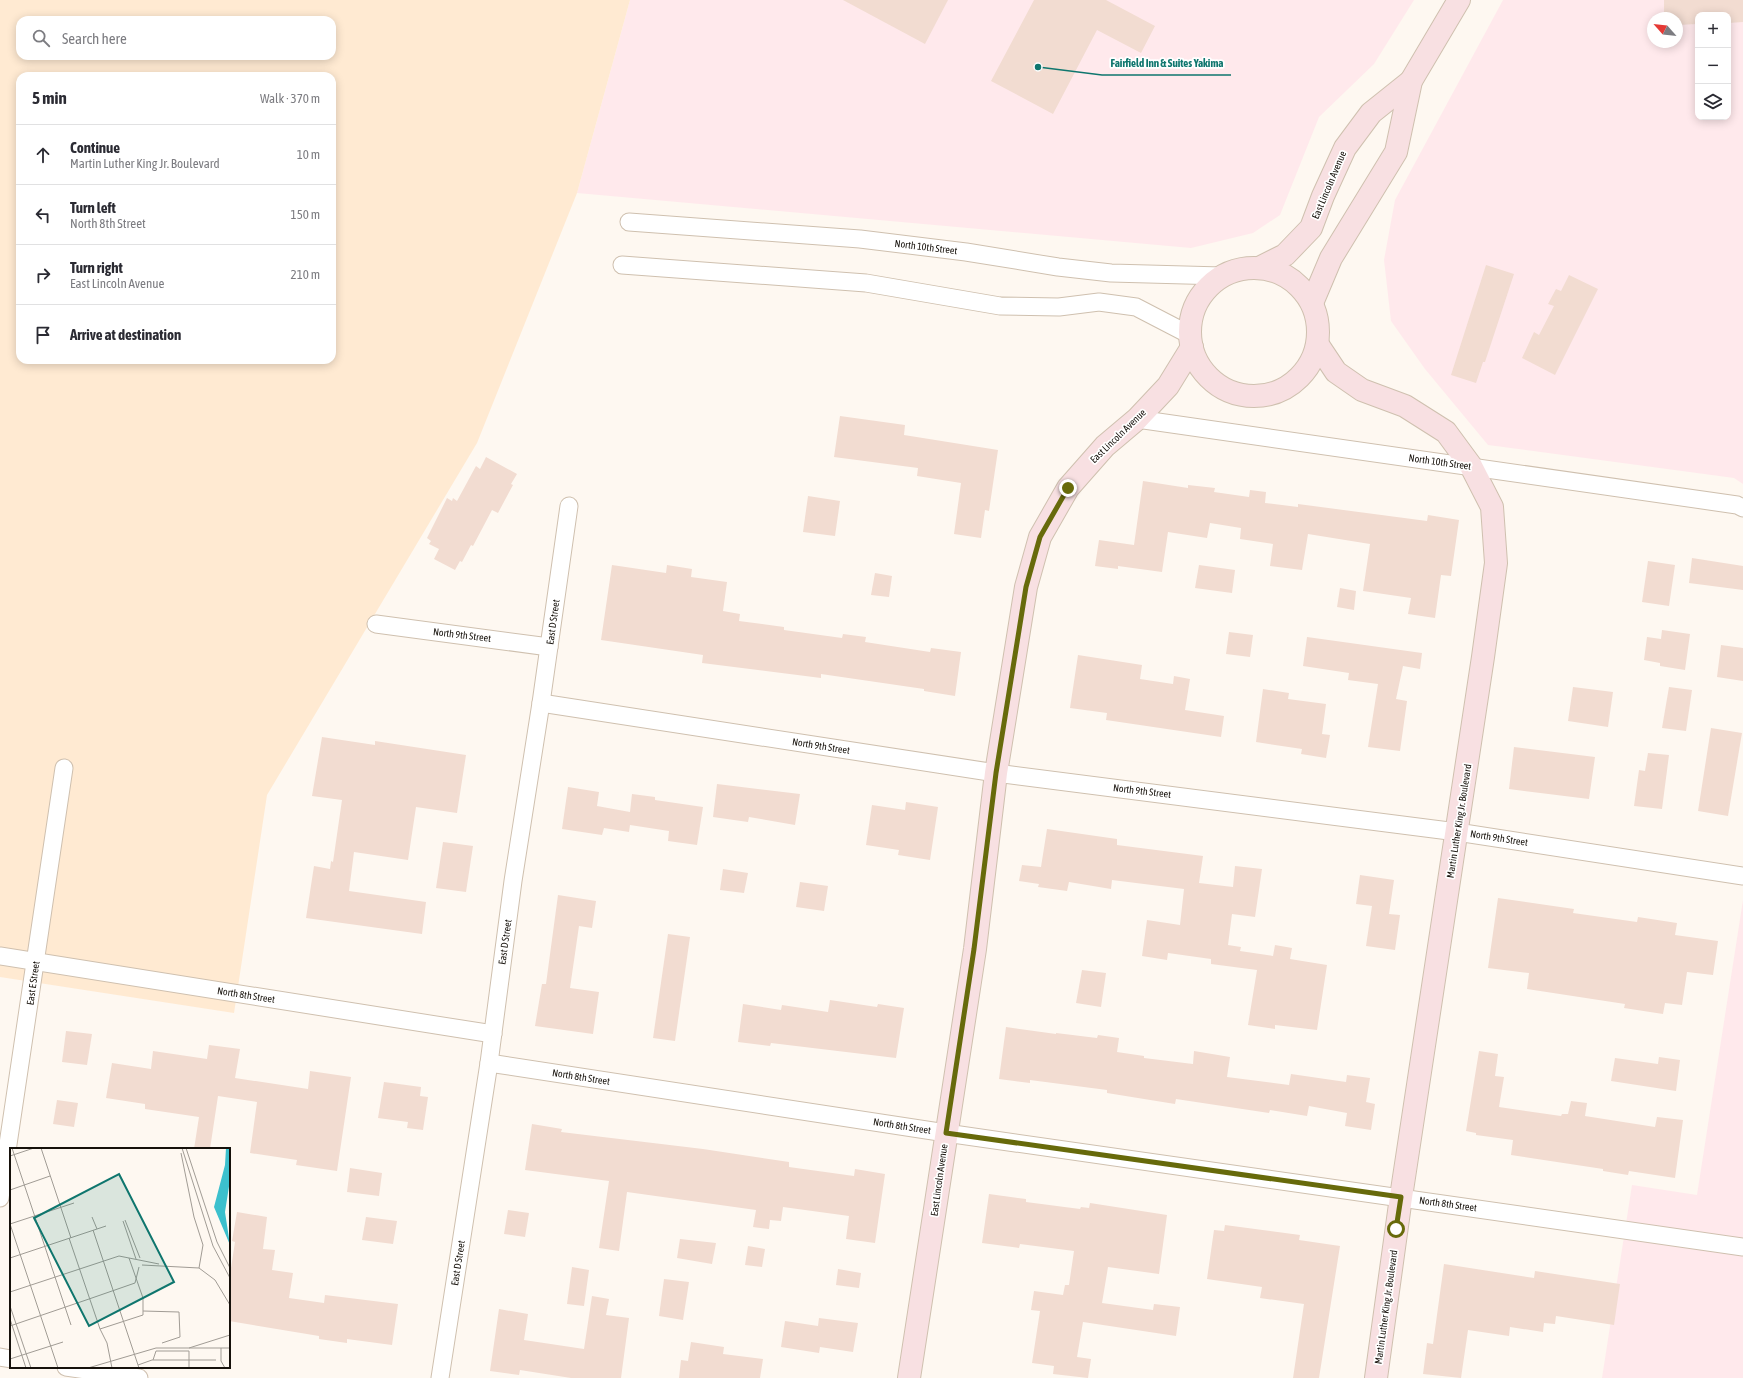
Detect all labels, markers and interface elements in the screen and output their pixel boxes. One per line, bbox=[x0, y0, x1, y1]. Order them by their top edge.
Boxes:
north arrow bbox=[1647, 12, 1683, 48]
map controls bbox=[1695, 12, 1731, 120]
button: + bbox=[1695, 12, 1731, 48]
search box bbox=[16, 16, 336, 60]
icon: search bbox=[30, 27, 52, 49]
text: Search here bbox=[62, 30, 127, 47]
button: − bbox=[1695, 48, 1731, 84]
callout: Fairfield Inn & Suites Yakima bbox=[1102, 52, 1231, 75]
text: Fairfield Inn & Suites Yakima bbox=[1111, 57, 1223, 69]
button: layers bbox=[1695, 84, 1731, 120]
text: 5 min bbox=[32, 88, 67, 108]
text: Walk · 370 m bbox=[260, 91, 320, 106]
text: Continue bbox=[70, 139, 120, 156]
icon: ahead bbox=[32, 144, 54, 166]
text: 10 m bbox=[297, 147, 320, 162]
street label: East Lincoln Avenue bbox=[1310, 149, 1348, 221]
text: Martin Luther King Jr. Boulevard bbox=[70, 156, 220, 171]
text: Turn left bbox=[70, 199, 116, 216]
icon: left bbox=[32, 204, 54, 226]
text: 150 m bbox=[291, 207, 320, 222]
text: North 8th Street bbox=[70, 216, 146, 231]
street label: North 10th Street bbox=[894, 238, 958, 256]
text: Turn right bbox=[70, 259, 123, 276]
icon: right bbox=[32, 264, 54, 286]
text: 210 m bbox=[291, 267, 320, 282]
text: East Lincoln Avenue bbox=[70, 276, 164, 291]
icon: arrive bbox=[32, 324, 54, 346]
text: Arrive at destination bbox=[70, 326, 181, 343]
street label: East Lincoln Avenue bbox=[1088, 406, 1148, 465]
street label: North 10th Street bbox=[1408, 452, 1472, 472]
route end bbox=[1059, 479, 1077, 497]
street label: East D Street bbox=[544, 599, 562, 645]
street label: North 9th Street bbox=[432, 626, 492, 644]
street label: North 9th Street bbox=[791, 736, 851, 756]
street label: Martin Luther King Jr. Boulevard bbox=[1445, 763, 1473, 879]
street label: North 9th Street bbox=[1112, 782, 1172, 800]
street label: North 9th Street bbox=[1469, 828, 1529, 848]
street label: East D Street bbox=[496, 919, 514, 965]
street label: East E Street bbox=[24, 960, 42, 1006]
street label: North 8th Street bbox=[216, 985, 276, 1005]
street label: North 8th Street bbox=[551, 1067, 611, 1087]
street label: North 8th Street bbox=[872, 1116, 932, 1136]
street label: East Lincoln Avenue bbox=[928, 1143, 950, 1217]
inset map bbox=[10, 1148, 230, 1368]
street label: North 8th Street bbox=[1418, 1194, 1478, 1214]
route start bbox=[1387, 1220, 1405, 1238]
street label: East D Street bbox=[449, 1240, 467, 1286]
street label: Martin Luther King Jr. Boulevard bbox=[1373, 1249, 1399, 1365]

